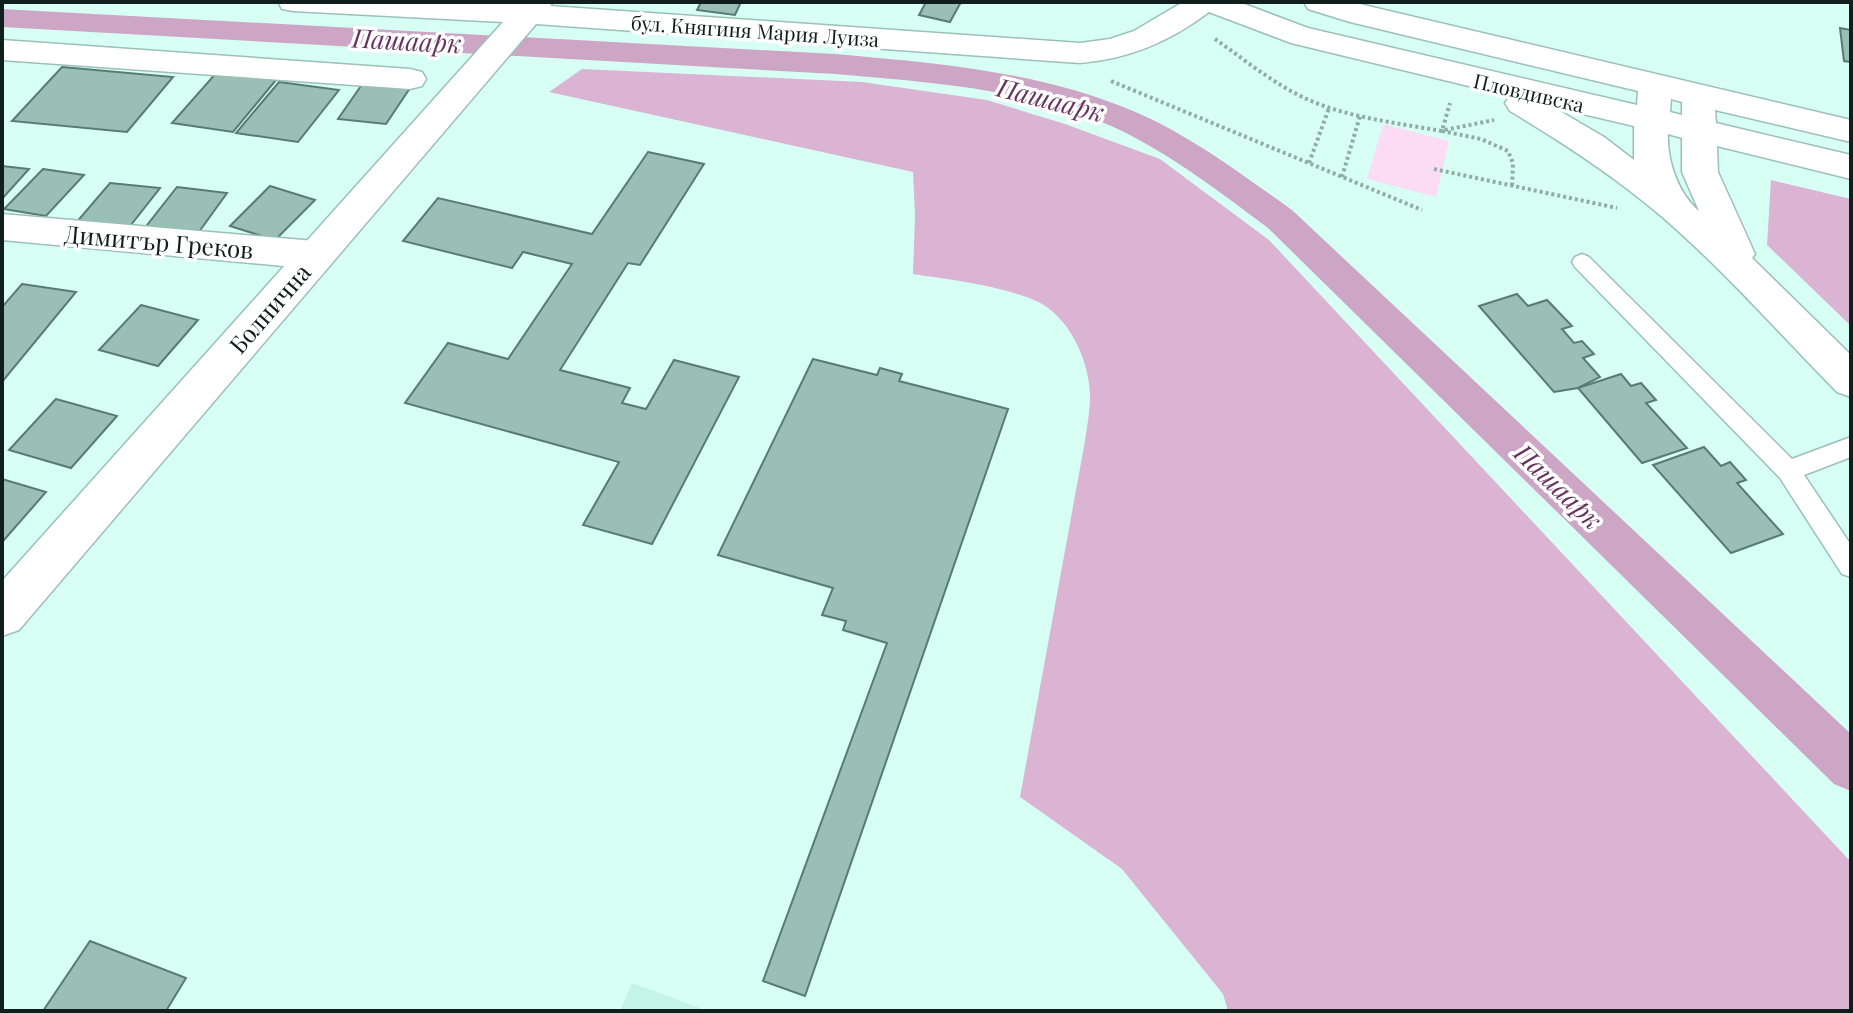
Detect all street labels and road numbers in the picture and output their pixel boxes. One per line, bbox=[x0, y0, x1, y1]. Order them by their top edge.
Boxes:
street label: бул. Княгиня Мария Луиза bbox=[630, 8, 880, 52]
street label: Пловдивска bbox=[1471, 66, 1587, 118]
street label: Димитър Греков bbox=[63, 217, 255, 265]
street label: Болнична bbox=[221, 256, 317, 360]

